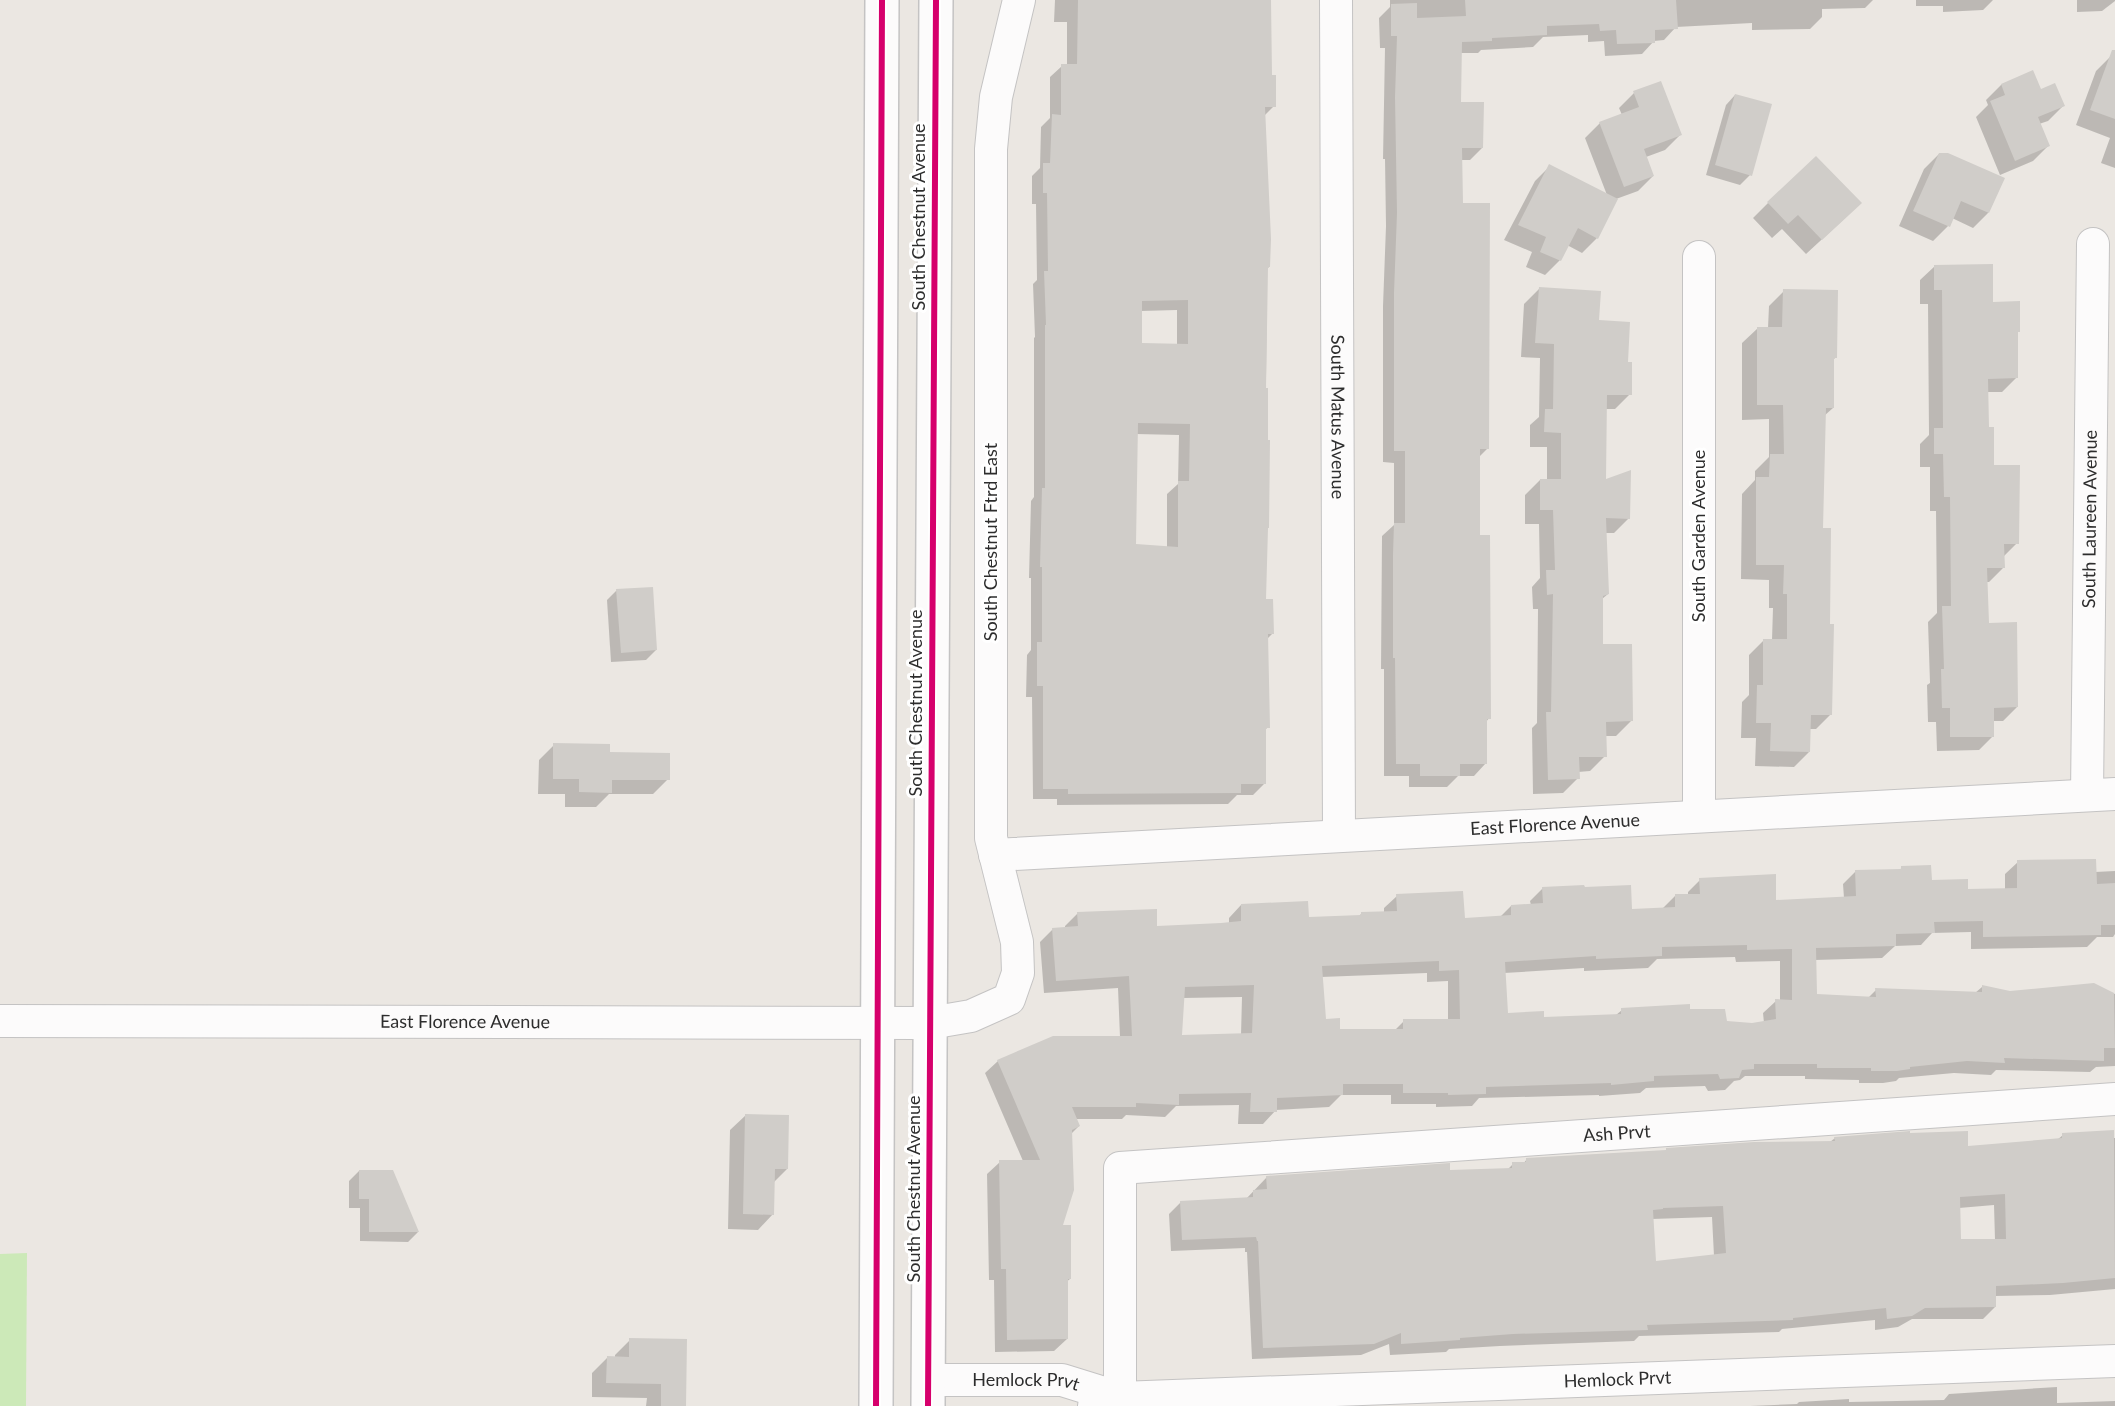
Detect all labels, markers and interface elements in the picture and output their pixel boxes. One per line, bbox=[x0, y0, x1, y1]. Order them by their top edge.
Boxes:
street label: South Chestnut Avenue bbox=[907, 123, 929, 311]
street label: South Matus Avenue bbox=[1327, 335, 1350, 499]
street label: South Laureen Avenue bbox=[2077, 430, 2101, 608]
street label: South Chestnut Ftrd East bbox=[979, 442, 1001, 641]
street label: South Garden Avenue bbox=[1687, 450, 1709, 622]
street label: South Chestnut Avenue bbox=[904, 609, 926, 797]
street label: East Florence Avenue bbox=[1470, 808, 1641, 839]
street label: East Florence Avenue bbox=[380, 1010, 550, 1032]
street label: South Chestnut Avenue bbox=[902, 1095, 924, 1283]
street label: Ash Prvt bbox=[1582, 1119, 1652, 1146]
street label: Hemlock Prvt bbox=[1563, 1365, 1672, 1391]
street label: Hemlock Prvt bbox=[972, 1368, 1083, 1395]

